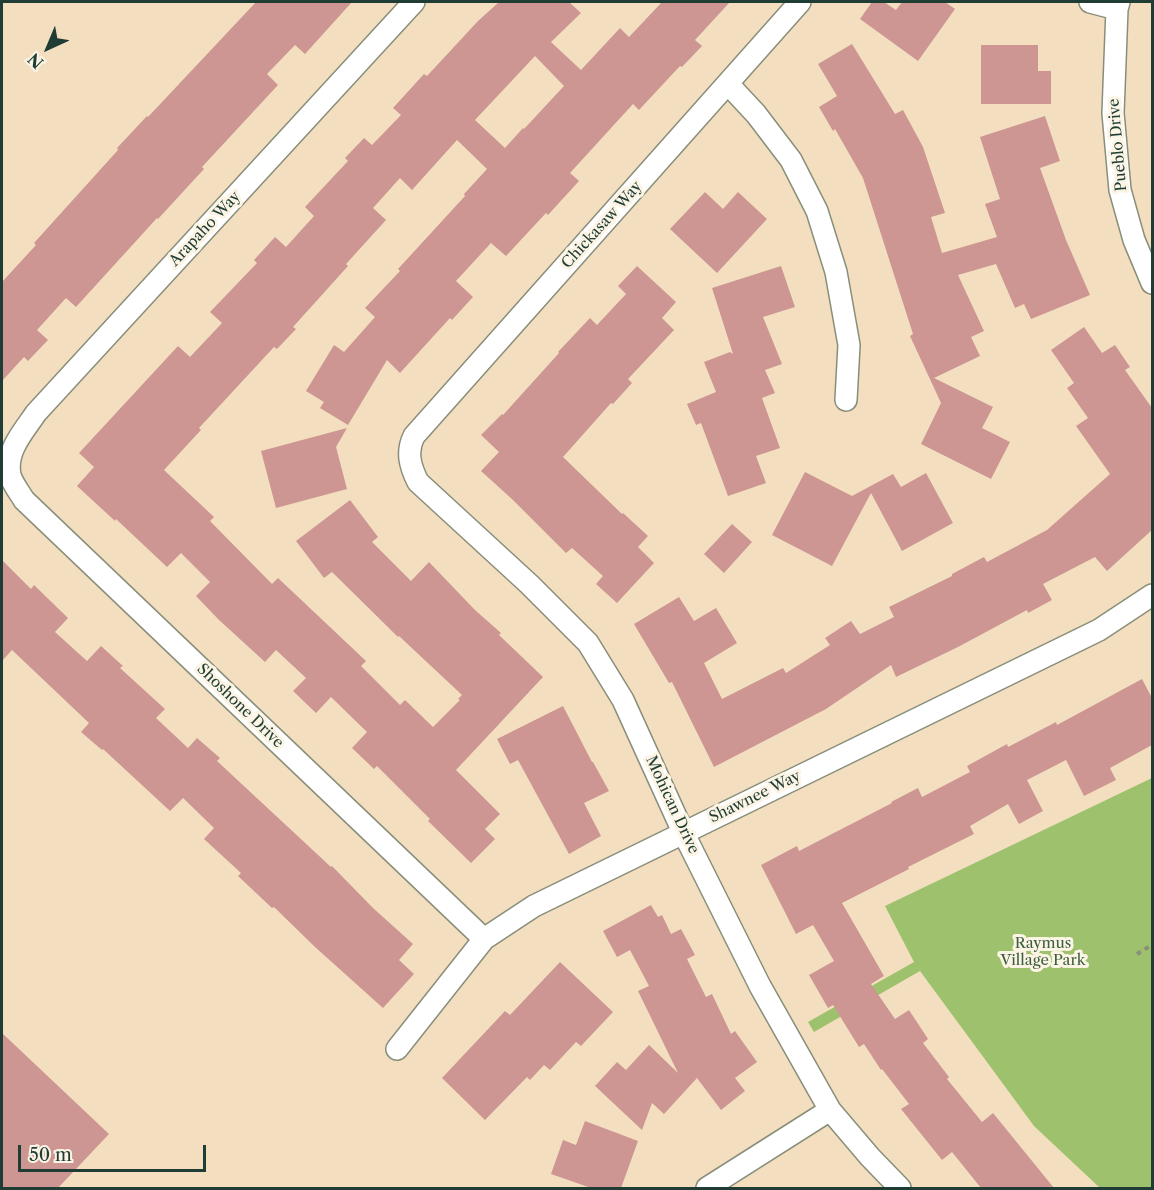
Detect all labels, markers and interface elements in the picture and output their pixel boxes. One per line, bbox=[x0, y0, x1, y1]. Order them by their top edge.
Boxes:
north arrow bbox=[18, 18, 78, 78]
text: N bbox=[24, 49, 47, 73]
street label: Pueblo Drive bbox=[1105, 98, 1131, 192]
street label: Chickasaw Way bbox=[558, 178, 646, 272]
street label: Arapaho Way bbox=[166, 188, 244, 270]
street label: Shoshone Drive bbox=[193, 660, 287, 752]
street label: Mohican Drive bbox=[641, 753, 703, 857]
street label: Shawnee Way bbox=[706, 767, 804, 827]
park label: Raymus Village Park bbox=[1000, 935, 1086, 970]
scale bar bbox=[21, 1133, 208, 1171]
text: 50 m bbox=[29, 1144, 72, 1166]

